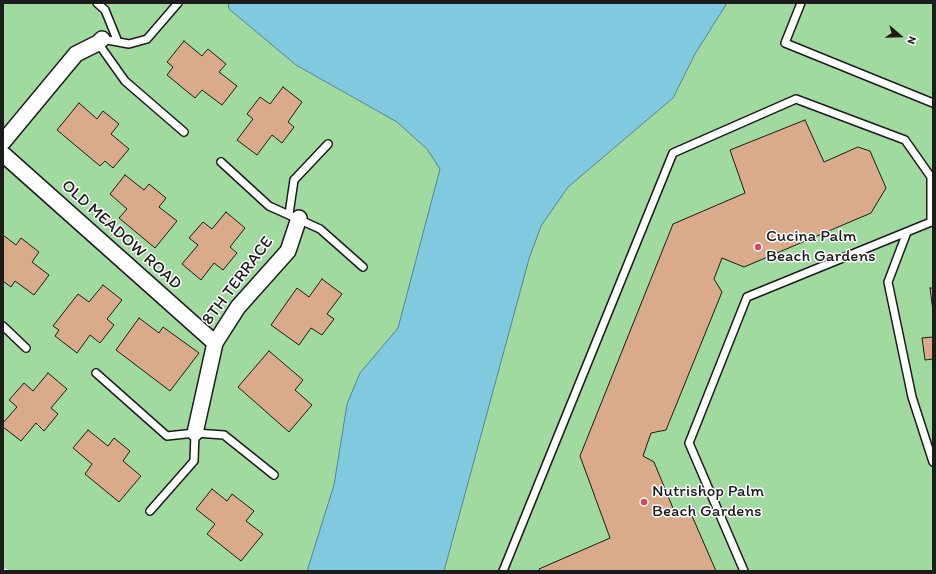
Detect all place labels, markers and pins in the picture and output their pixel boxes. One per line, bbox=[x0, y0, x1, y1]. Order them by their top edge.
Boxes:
place label: Cucina Palm Beach Gardens bbox=[766, 227, 876, 267]
marker: Cucina Palm Beach Gardens bbox=[753, 242, 763, 252]
place label: Nutrishop Palm Beach Gardens bbox=[652, 482, 764, 522]
marker: Nutrishop Palm Beach Gardens bbox=[639, 497, 649, 507]

